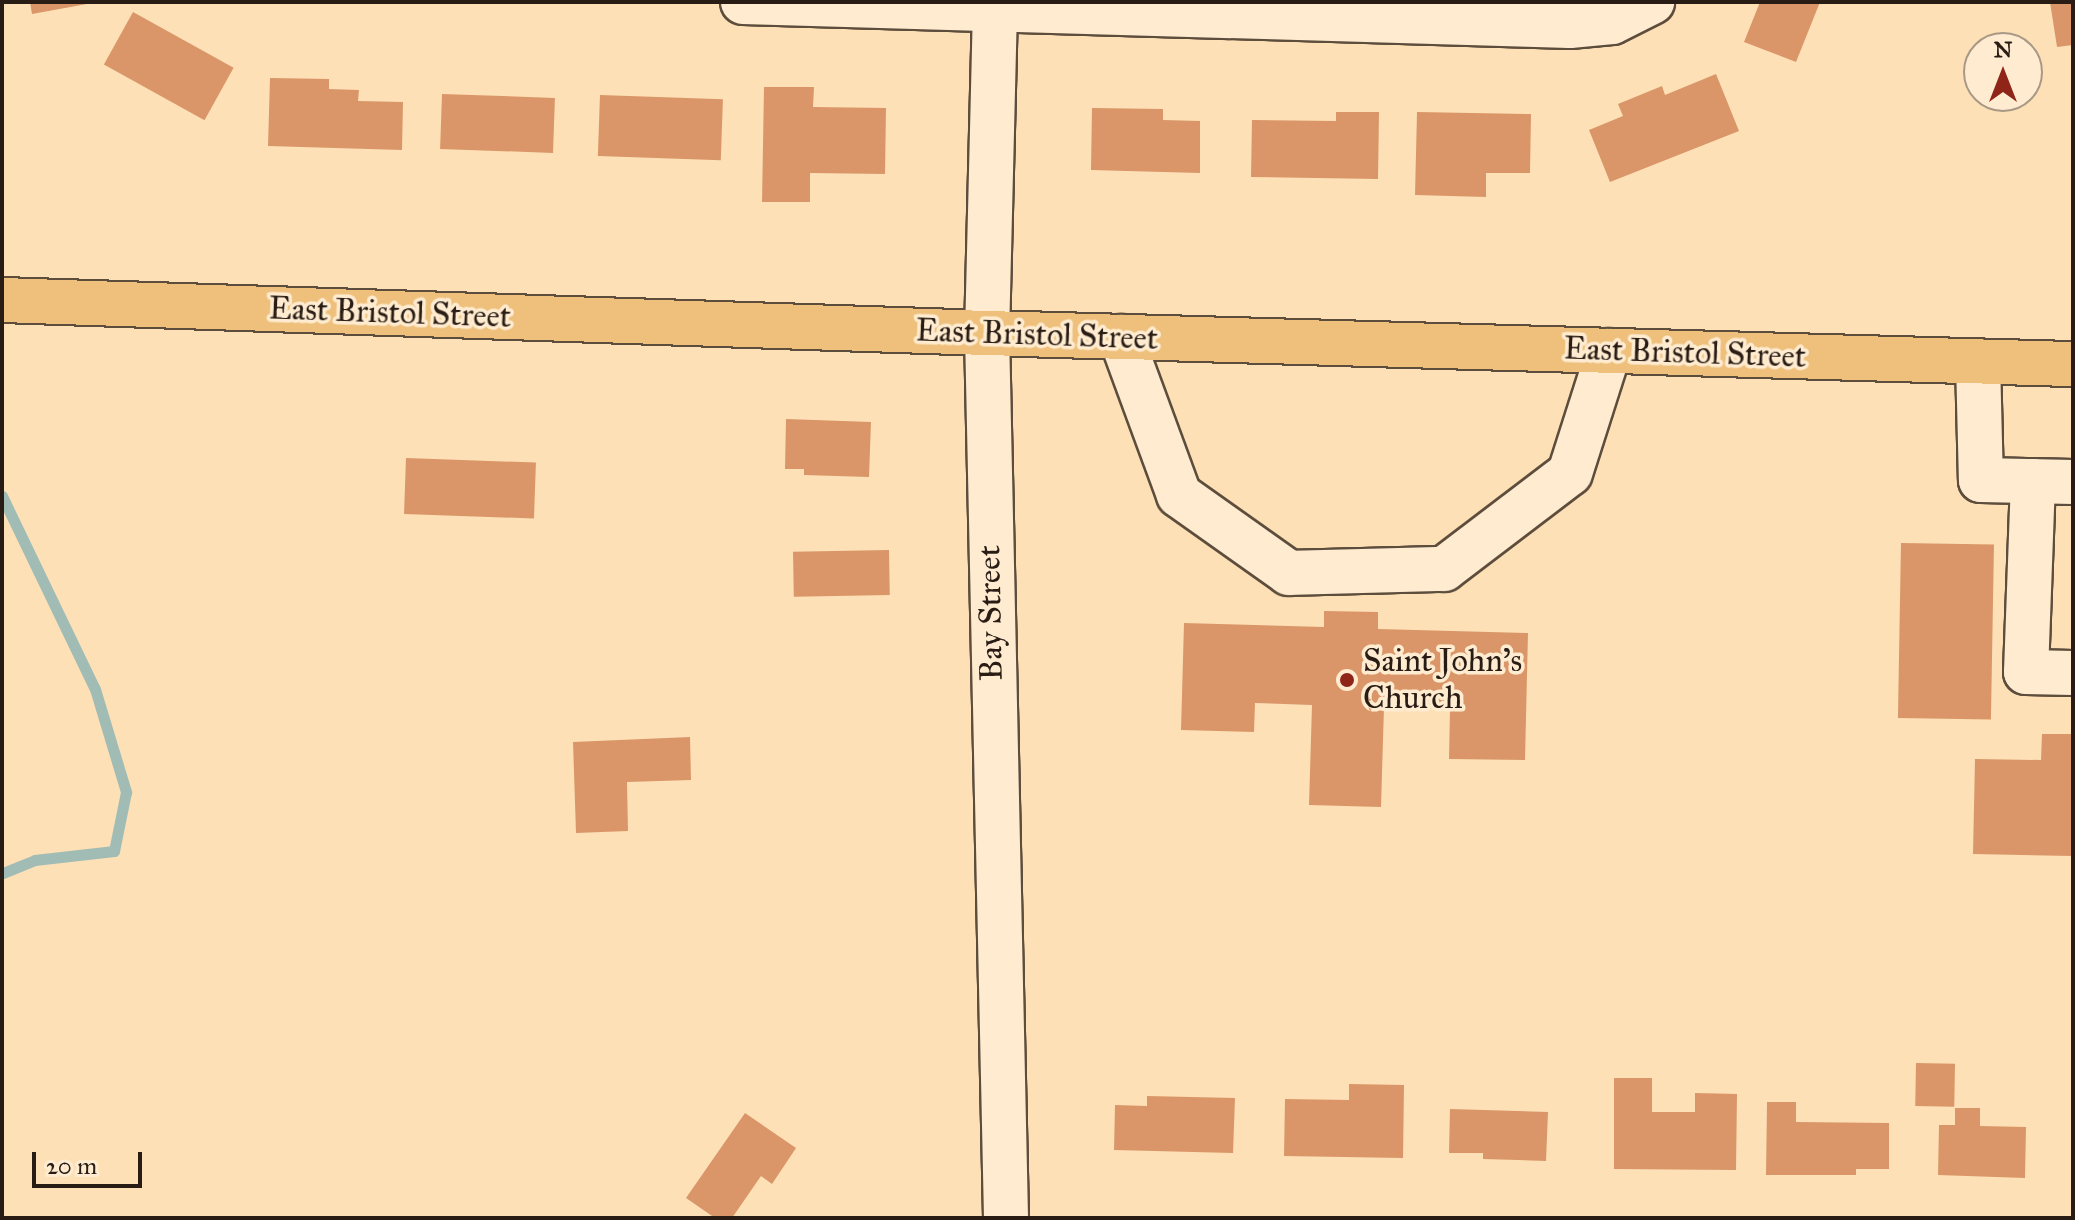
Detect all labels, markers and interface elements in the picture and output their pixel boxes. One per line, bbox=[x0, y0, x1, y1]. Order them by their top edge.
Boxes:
north arrow bbox=[1963, 32, 2043, 112]
text: N bbox=[1994, 36, 2012, 63]
street label: East Bristol Street bbox=[268, 290, 512, 336]
street label: East Bristol Street bbox=[915, 312, 1159, 358]
street label: East Bristol Street bbox=[1563, 330, 1807, 376]
street label: Bay Street bbox=[971, 545, 1011, 681]
place label: Saint John's Church bbox=[1363, 643, 1522, 718]
marker: Saint John's Church bbox=[1338, 671, 1356, 689]
scale bar bbox=[36, 1136, 146, 1186]
text: 20 m bbox=[46, 1151, 97, 1181]

